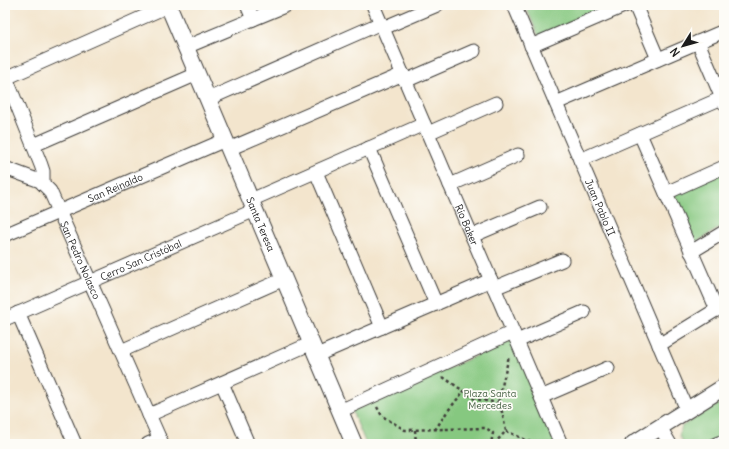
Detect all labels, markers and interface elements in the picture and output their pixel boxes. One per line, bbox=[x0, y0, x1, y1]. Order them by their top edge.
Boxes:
north arrow bbox=[663, 26, 703, 66]
text: N bbox=[667, 45, 683, 59]
street label: San Reinaldo bbox=[86, 170, 145, 205]
street label: Juan Pablo II bbox=[582, 177, 618, 238]
street label: Santa Teresa bbox=[244, 195, 278, 254]
street label: Río Baker bbox=[453, 202, 482, 247]
street label: San Pedro Nolasco bbox=[58, 219, 104, 301]
street label: Cerro San Cristóbal bbox=[98, 236, 183, 283]
park label: Plaza Santa Mercedes bbox=[464, 387, 517, 412]

